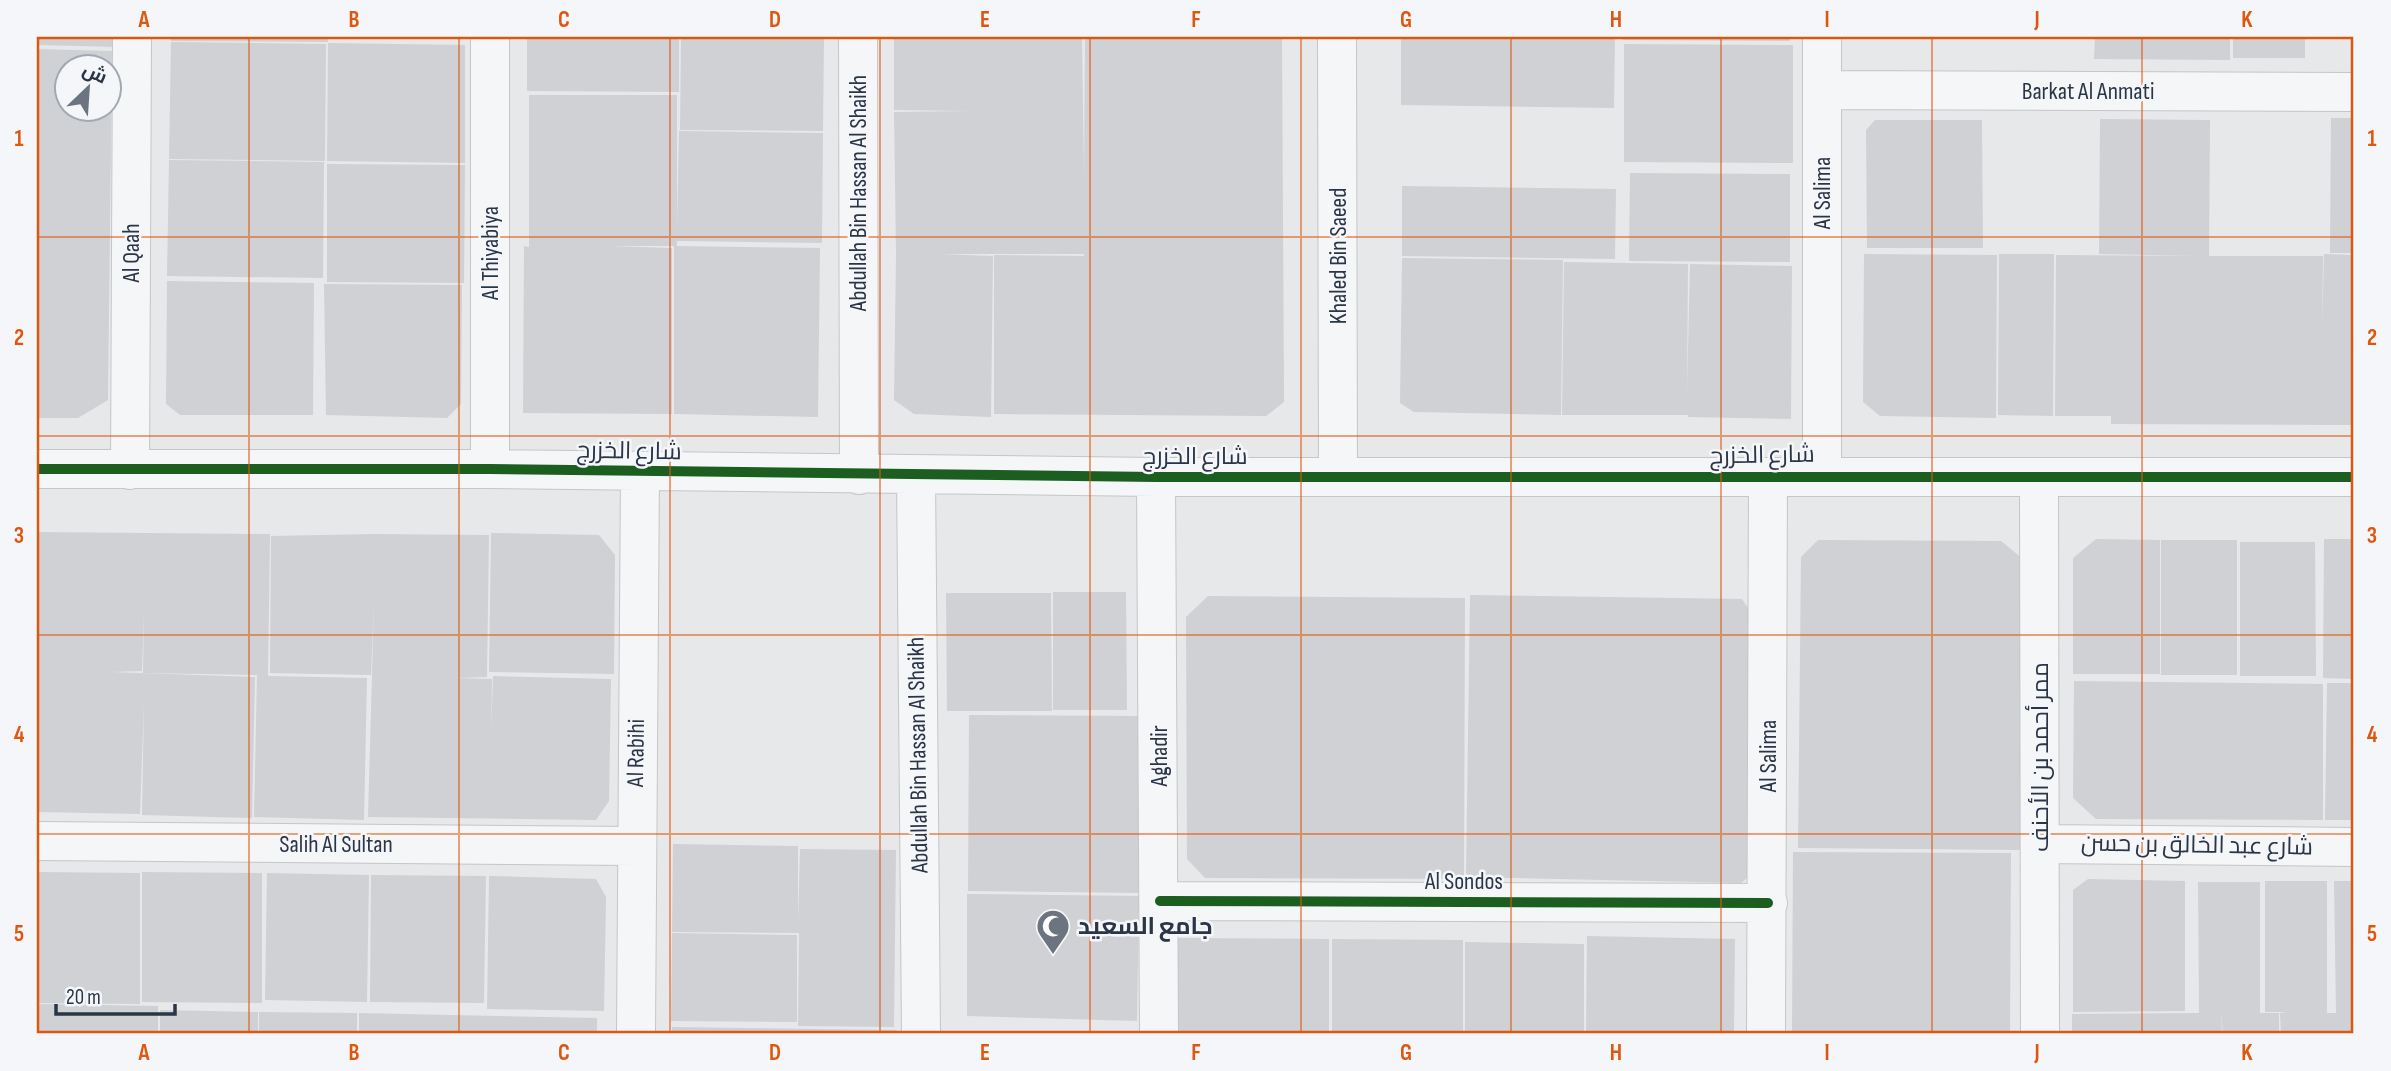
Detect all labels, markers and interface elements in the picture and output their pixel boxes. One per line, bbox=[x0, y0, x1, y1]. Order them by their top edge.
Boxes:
text: A bbox=[138, 6, 151, 34]
text: B bbox=[349, 6, 360, 34]
text: C bbox=[558, 6, 570, 34]
text: D bbox=[769, 6, 781, 34]
text: E bbox=[980, 6, 990, 34]
text: F bbox=[1191, 6, 1201, 34]
text: G bbox=[1400, 6, 1412, 34]
text: H bbox=[1610, 6, 1622, 34]
text: I bbox=[1824, 6, 1830, 34]
text: J bbox=[2033, 6, 2040, 34]
text: K bbox=[2241, 6, 2253, 34]
north arrow bbox=[52, 52, 122, 122]
text: ش bbox=[79, 58, 110, 90]
street label: Abdullah Bin Hassan Al Shaikh bbox=[844, 75, 873, 312]
street label: Barkat Al Anmati bbox=[2022, 77, 2154, 106]
text: 1 bbox=[14, 125, 24, 153]
text: 1 bbox=[2367, 125, 2377, 153]
street label: Al Salima bbox=[1808, 157, 1837, 230]
street label: Khaled Bin Saeed bbox=[1324, 188, 1353, 324]
street label: Al Thiyabiya bbox=[476, 206, 505, 301]
street label: Al Qaah bbox=[117, 223, 146, 284]
text: 2 bbox=[14, 324, 24, 352]
text: 2 bbox=[2367, 324, 2377, 352]
street label: شارع الخزرج bbox=[576, 436, 682, 467]
street label: شارع الخزرج bbox=[1709, 440, 1815, 471]
street label: شارع الخزرج bbox=[1142, 442, 1248, 472]
text: 3 bbox=[14, 522, 24, 550]
text: 3 bbox=[2367, 522, 2377, 550]
street label: Abdullah Bin Hassan Al Shaikh bbox=[901, 637, 935, 874]
street label: ممر أحمد بن الأحنف bbox=[2024, 662, 2055, 852]
street label: Al Rabihi bbox=[621, 719, 651, 788]
street label: Al Salima bbox=[1754, 720, 1783, 793]
text: 4 bbox=[14, 721, 25, 749]
text: 4 bbox=[2367, 721, 2378, 749]
street label: Aghadir bbox=[1145, 725, 1174, 788]
street label: شارع عبد الخالق بن حسن bbox=[2081, 828, 2313, 863]
street label: Salih Al Sultan bbox=[279, 830, 393, 859]
street label: Al Sondos bbox=[1424, 867, 1503, 896]
mosque icon: جامع السعيد bbox=[1034, 907, 1072, 956]
place label: جامع السعيد bbox=[1078, 912, 1213, 942]
text: 5 bbox=[14, 920, 24, 948]
text: 5 bbox=[2367, 920, 2377, 948]
scale bar bbox=[56, 973, 175, 1017]
text: 20 m bbox=[66, 985, 101, 1010]
text: A bbox=[138, 1039, 151, 1067]
text: B bbox=[349, 1039, 360, 1067]
text: C bbox=[558, 1039, 570, 1067]
text: D bbox=[769, 1039, 781, 1067]
text: E bbox=[980, 1039, 990, 1067]
text: F bbox=[1191, 1039, 1201, 1067]
text: G bbox=[1400, 1039, 1412, 1067]
text: H bbox=[1610, 1039, 1622, 1067]
text: I bbox=[1824, 1039, 1830, 1067]
text: J bbox=[2033, 1039, 2040, 1067]
text: K bbox=[2241, 1039, 2253, 1067]

